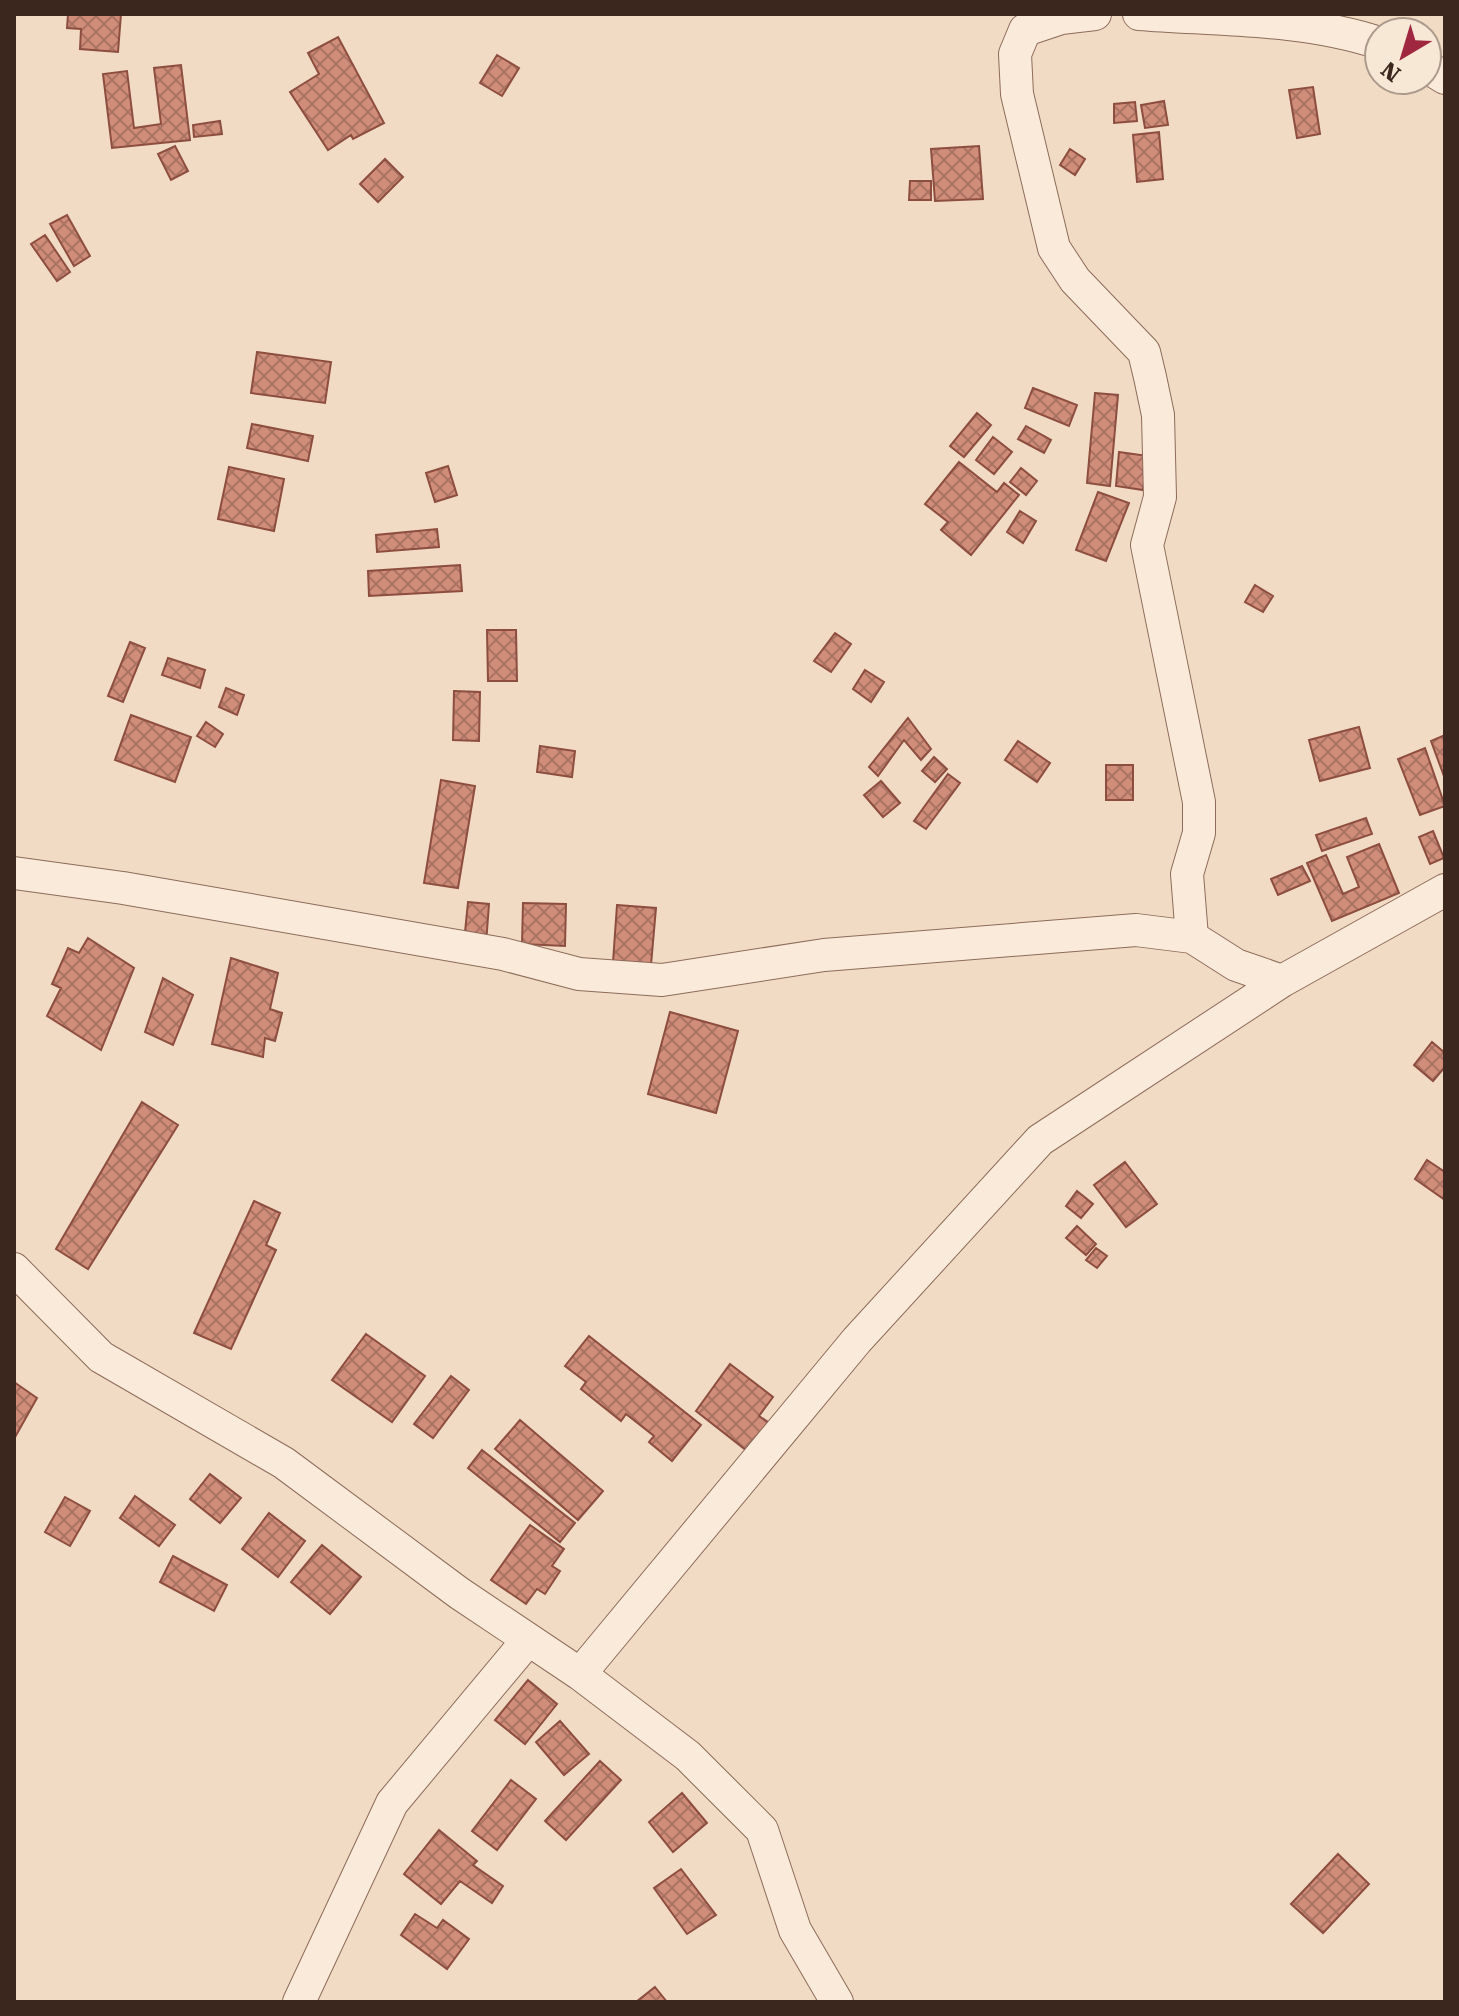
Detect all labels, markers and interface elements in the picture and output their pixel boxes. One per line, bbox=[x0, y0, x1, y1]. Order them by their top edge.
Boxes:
north arrow bbox=[1363, 16, 1443, 96]
text: N bbox=[1377, 56, 1405, 86]

